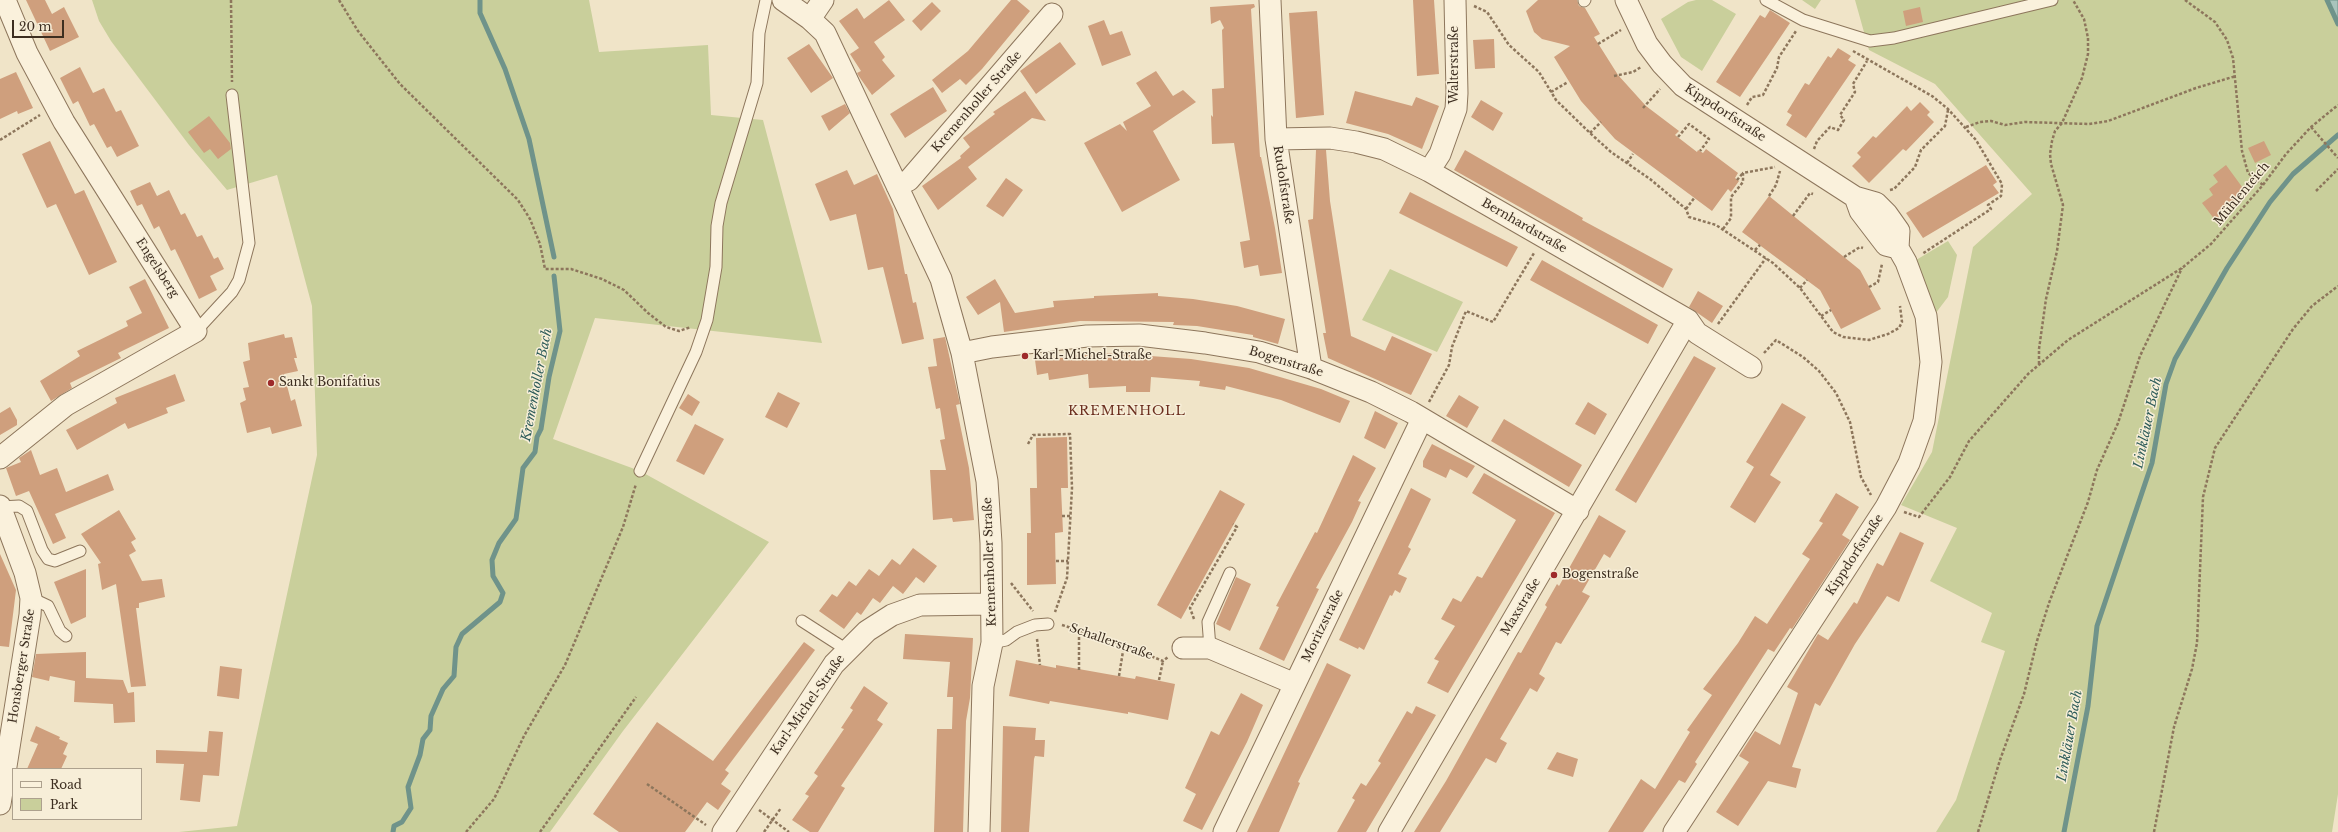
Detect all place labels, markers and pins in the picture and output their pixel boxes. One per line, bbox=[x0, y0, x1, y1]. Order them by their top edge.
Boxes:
place label: Karl-Michel-Straße bbox=[1033, 349, 1152, 363]
marker: Karl-Michel-Straße bbox=[1020, 351, 1030, 361]
place label: Sankt Bonifatius bbox=[279, 376, 380, 390]
marker: Sankt Bonifatius bbox=[266, 378, 276, 388]
place label: Bogenstraße bbox=[1562, 568, 1639, 582]
marker: Bogenstraße bbox=[1549, 570, 1559, 580]

